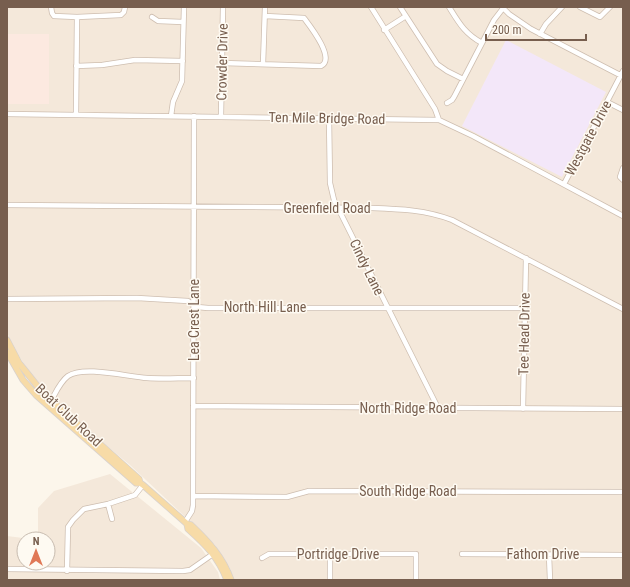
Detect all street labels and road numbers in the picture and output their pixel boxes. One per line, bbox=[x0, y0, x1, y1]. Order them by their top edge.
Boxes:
street label: Crowder Drive bbox=[213, 23, 231, 101]
street label: Westgate Drive bbox=[561, 97, 615, 178]
street label: Ten Mile Bridge Road bbox=[268, 109, 386, 127]
street label: Greenfield Road bbox=[283, 200, 371, 216]
street label: Cindy Lane bbox=[347, 236, 388, 298]
street label: Lea Crest Lane bbox=[186, 278, 202, 361]
street label: Tee Head Drive bbox=[515, 292, 533, 376]
street label: North Hill Lane bbox=[224, 299, 307, 315]
street label: Boat Club Road bbox=[33, 380, 105, 450]
street label: North Ridge Road bbox=[360, 400, 456, 416]
street label: South Ridge Road bbox=[359, 483, 457, 499]
street label: Portridge Drive bbox=[297, 546, 380, 562]
street label: Fathom Drive bbox=[507, 546, 580, 562]

